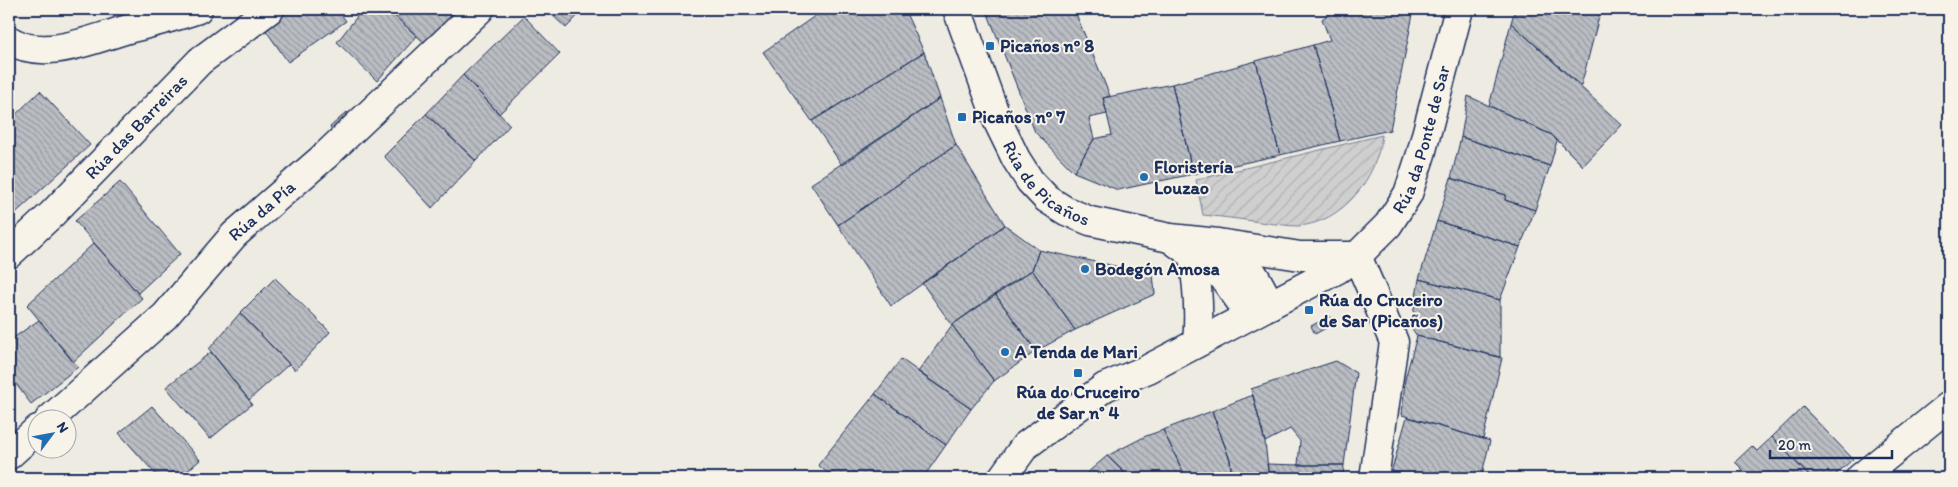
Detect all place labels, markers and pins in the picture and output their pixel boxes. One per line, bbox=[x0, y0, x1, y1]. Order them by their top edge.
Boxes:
place label: Picaños nº 8 bbox=[1000, 35, 1094, 57]
marker: Picaños nº 8 bbox=[984, 40, 996, 52]
place label: Picaños nº 7 bbox=[972, 106, 1065, 128]
marker: Picaños nº 7 bbox=[956, 111, 968, 123]
place label: Floristería Louzao bbox=[1154, 156, 1234, 199]
marker: Floristería Louzao bbox=[1138, 171, 1150, 183]
place label: Bodegón Amosa bbox=[1095, 258, 1220, 280]
marker: Bodegón Amosa bbox=[1079, 263, 1091, 275]
place label: Rúa do Cruceiro de Sar (Picaños) bbox=[1319, 289, 1443, 332]
marker: Rúa do Cruceiro de Sar (Picaños) bbox=[1303, 304, 1315, 316]
place label: A Tenda de Mari bbox=[1014, 341, 1138, 363]
marker: A Tenda de Mari bbox=[999, 346, 1011, 358]
marker: Rúa do Cruceiro de Sar n° 4 bbox=[1072, 367, 1084, 379]
place label: Rúa do Cruceiro de Sar n° 4 bbox=[1016, 381, 1140, 424]

